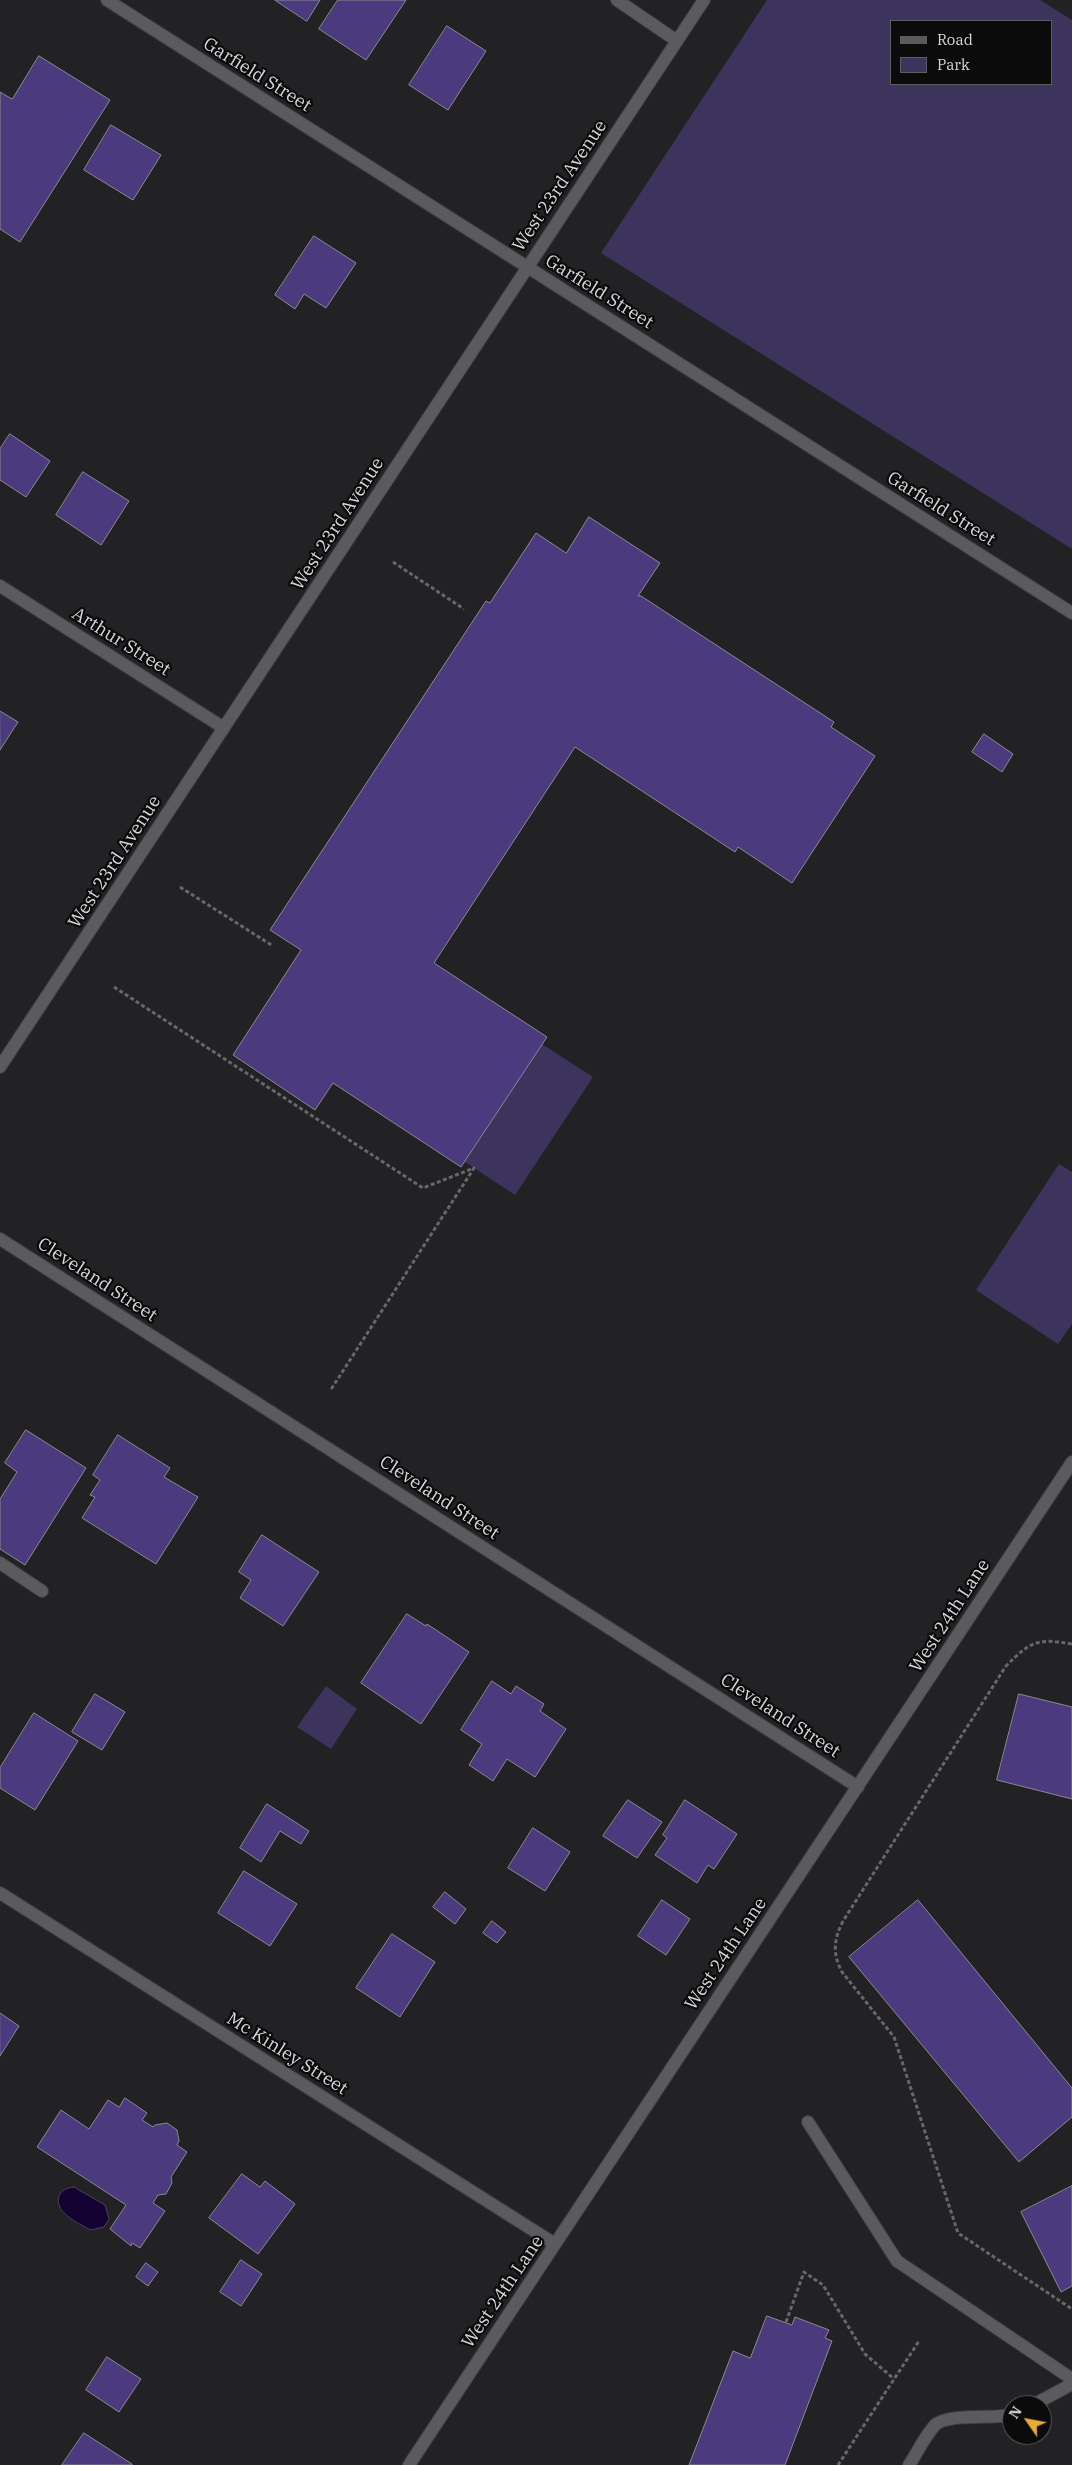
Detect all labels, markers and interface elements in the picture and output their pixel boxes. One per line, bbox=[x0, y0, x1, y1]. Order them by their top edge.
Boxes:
legend bbox=[890, 20, 1052, 85]
text: Road bbox=[937, 30, 973, 49]
street label: Garfield Street bbox=[199, 33, 315, 117]
text: Park bbox=[937, 55, 970, 74]
street label: West 23rd Avenue bbox=[508, 116, 612, 256]
street label: Garfield Street bbox=[541, 250, 657, 334]
street label: West 23rd Avenue bbox=[287, 454, 389, 594]
street label: Garfield Street bbox=[883, 467, 999, 551]
street label: Arthur Street bbox=[68, 603, 174, 681]
street label: West 23rd Avenue bbox=[64, 792, 166, 932]
street label: Cleveland Street bbox=[33, 1233, 161, 1327]
street label: Cleveland Street bbox=[375, 1451, 503, 1545]
street label: West 24th Lane bbox=[905, 1555, 995, 1677]
street label: Cleveland Street bbox=[716, 1669, 844, 1763]
street label: West 24th Lane bbox=[681, 1894, 771, 2014]
street label: Mc Kinley Street bbox=[223, 2008, 351, 2100]
street label: West 24th Lane bbox=[458, 2232, 548, 2352]
north arrow bbox=[1002, 2395, 1052, 2445]
text: N bbox=[1005, 2403, 1026, 2422]

